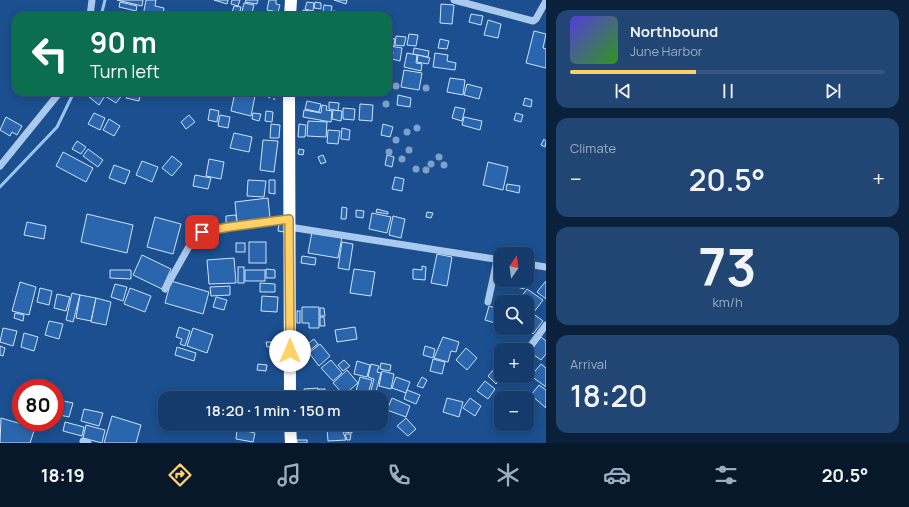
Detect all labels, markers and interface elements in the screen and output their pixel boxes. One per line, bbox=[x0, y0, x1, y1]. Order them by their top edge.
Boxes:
text: Northbound bbox=[630, 21, 718, 42]
text: 90 m bbox=[90, 23, 157, 61]
icon: left bbox=[24, 28, 76, 80]
text: June Harbor bbox=[630, 42, 703, 60]
text: Turn left bbox=[90, 59, 160, 83]
icon: previous bbox=[612, 80, 634, 102]
icon: pause bbox=[717, 80, 739, 102]
icon: next bbox=[822, 80, 844, 102]
text: Climate bbox=[570, 139, 616, 157]
text: 20.5° bbox=[689, 159, 765, 200]
text: − bbox=[570, 164, 582, 194]
text: + bbox=[872, 164, 885, 194]
pin bbox=[185, 215, 219, 249]
icon: arrive bbox=[191, 221, 213, 243]
text: 73 bbox=[699, 231, 756, 302]
north arrow bbox=[494, 247, 534, 287]
map controls bbox=[494, 247, 534, 431]
text: km/h bbox=[712, 293, 743, 311]
button: search bbox=[494, 295, 534, 335]
position arrow bbox=[269, 330, 311, 372]
button: + bbox=[494, 343, 534, 383]
text: Arrival bbox=[570, 355, 607, 373]
text: 18:20 bbox=[570, 375, 647, 416]
speed limit sign: 80 bbox=[12, 379, 64, 431]
button: − bbox=[494, 391, 534, 431]
text: 18:20 · 1 min · 150 m bbox=[205, 400, 341, 421]
icon: directions bbox=[166, 461, 194, 489]
icon: music bbox=[275, 461, 303, 489]
icon: phone bbox=[385, 461, 413, 489]
icon: climate bbox=[494, 461, 522, 489]
icon: car bbox=[603, 461, 631, 489]
icon: filters bbox=[712, 461, 740, 489]
text: 18:19 bbox=[41, 463, 85, 487]
text: 20.5° bbox=[822, 463, 868, 487]

